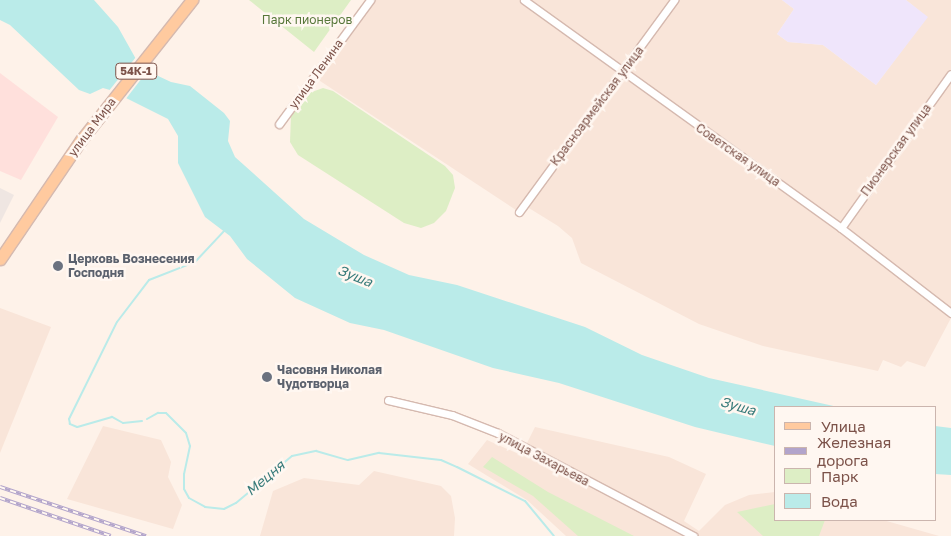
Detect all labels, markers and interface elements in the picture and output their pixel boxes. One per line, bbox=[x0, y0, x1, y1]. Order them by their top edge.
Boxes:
park label: Парк пионеров bbox=[262, 13, 352, 27]
street label: улица Ленина bbox=[286, 36, 346, 112]
street label: Красноармейская улица bbox=[547, 43, 647, 169]
road number: 54К-1 bbox=[115, 62, 157, 80]
street label: улица Мира bbox=[65, 95, 119, 159]
street label: Пионерская улица bbox=[858, 101, 934, 199]
street label: Советская улица bbox=[693, 120, 783, 190]
place label: Церковь Вознесения Господня bbox=[68, 252, 195, 280]
marker: Церковь Вознесения Господня bbox=[52, 260, 64, 272]
water label: Зуша bbox=[335, 261, 375, 291]
place label: Часовня Николая Чудотворца bbox=[277, 363, 382, 391]
marker: Часовня Николая Чудотворца bbox=[261, 371, 273, 383]
water label: Зуша bbox=[718, 393, 758, 419]
legend bbox=[774, 406, 936, 521]
text: Улица bbox=[821, 417, 866, 435]
street label: улица Захарьева bbox=[496, 429, 592, 489]
text: Железная дорога bbox=[817, 433, 891, 469]
water label: Мецня bbox=[242, 457, 288, 499]
text: Парк bbox=[821, 467, 859, 485]
text: Вода bbox=[821, 492, 858, 510]

